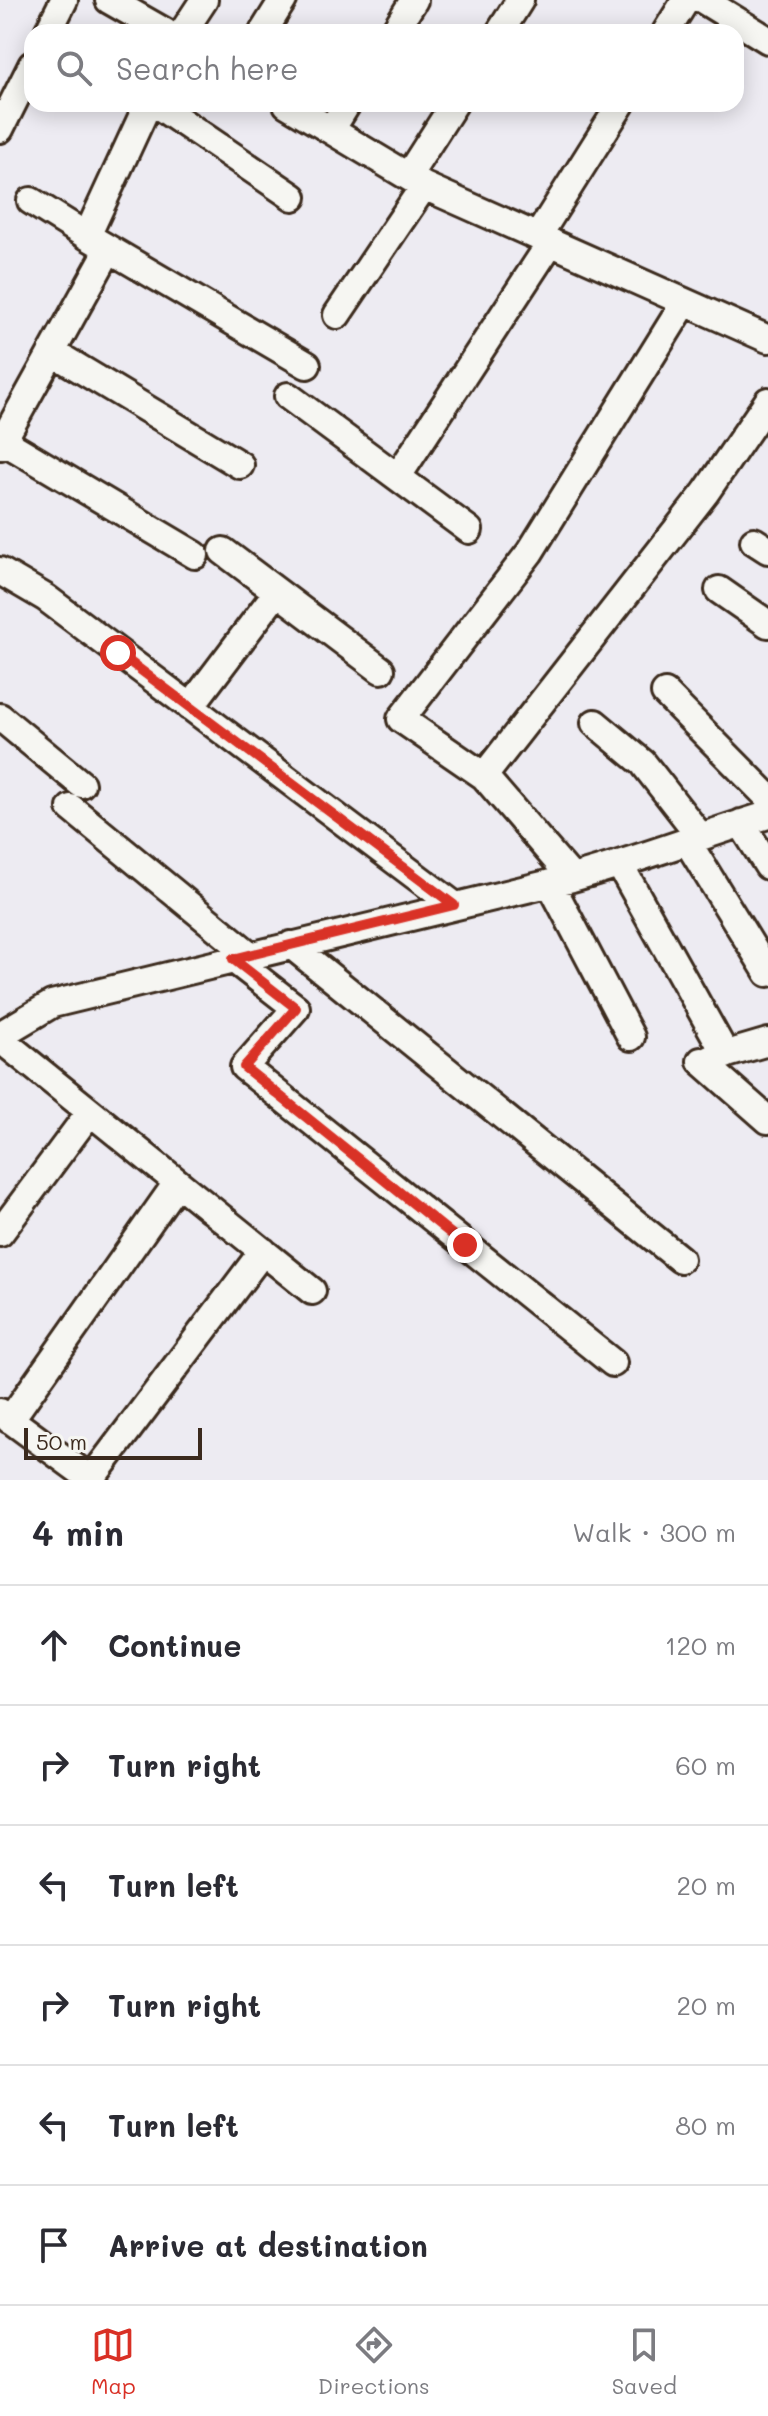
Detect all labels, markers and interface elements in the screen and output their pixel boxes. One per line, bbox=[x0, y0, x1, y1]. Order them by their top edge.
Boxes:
search box bbox=[24, 24, 744, 112]
icon: search bbox=[52, 46, 96, 90]
text: Search here bbox=[116, 48, 299, 88]
route start bbox=[100, 635, 136, 671]
route end bbox=[447, 1227, 483, 1263]
scale bar bbox=[24, 1424, 202, 1460]
text: 50 m bbox=[36, 1427, 87, 1456]
text: 4 min bbox=[32, 1510, 124, 1555]
text: Walk · 300 m bbox=[572, 1515, 736, 1549]
icon: ahead bbox=[32, 1623, 76, 1667]
text: Continue bbox=[108, 1625, 241, 1665]
text: 120 m bbox=[665, 1628, 736, 1662]
icon: right bbox=[32, 1743, 76, 1787]
text: Turn right bbox=[108, 1745, 261, 1785]
text: 60 m bbox=[675, 1748, 736, 1782]
icon: left bbox=[32, 1863, 76, 1907]
text: Turn left bbox=[108, 1865, 239, 1905]
text: 20 m bbox=[676, 1868, 736, 1902]
icon: right bbox=[32, 1983, 76, 2027]
text: Turn right bbox=[108, 1985, 261, 2025]
text: 20 m bbox=[676, 1988, 736, 2022]
icon: left bbox=[32, 2103, 76, 2147]
text: Turn left bbox=[108, 2105, 239, 2145]
text: 80 m bbox=[675, 2108, 736, 2142]
icon: arrive bbox=[32, 2223, 76, 2267]
text: Arrive at destination bbox=[108, 2225, 428, 2265]
tab: Map bbox=[91, 2323, 136, 2400]
tab: Directions bbox=[318, 2323, 430, 2400]
tab: Saved bbox=[612, 2323, 677, 2400]

